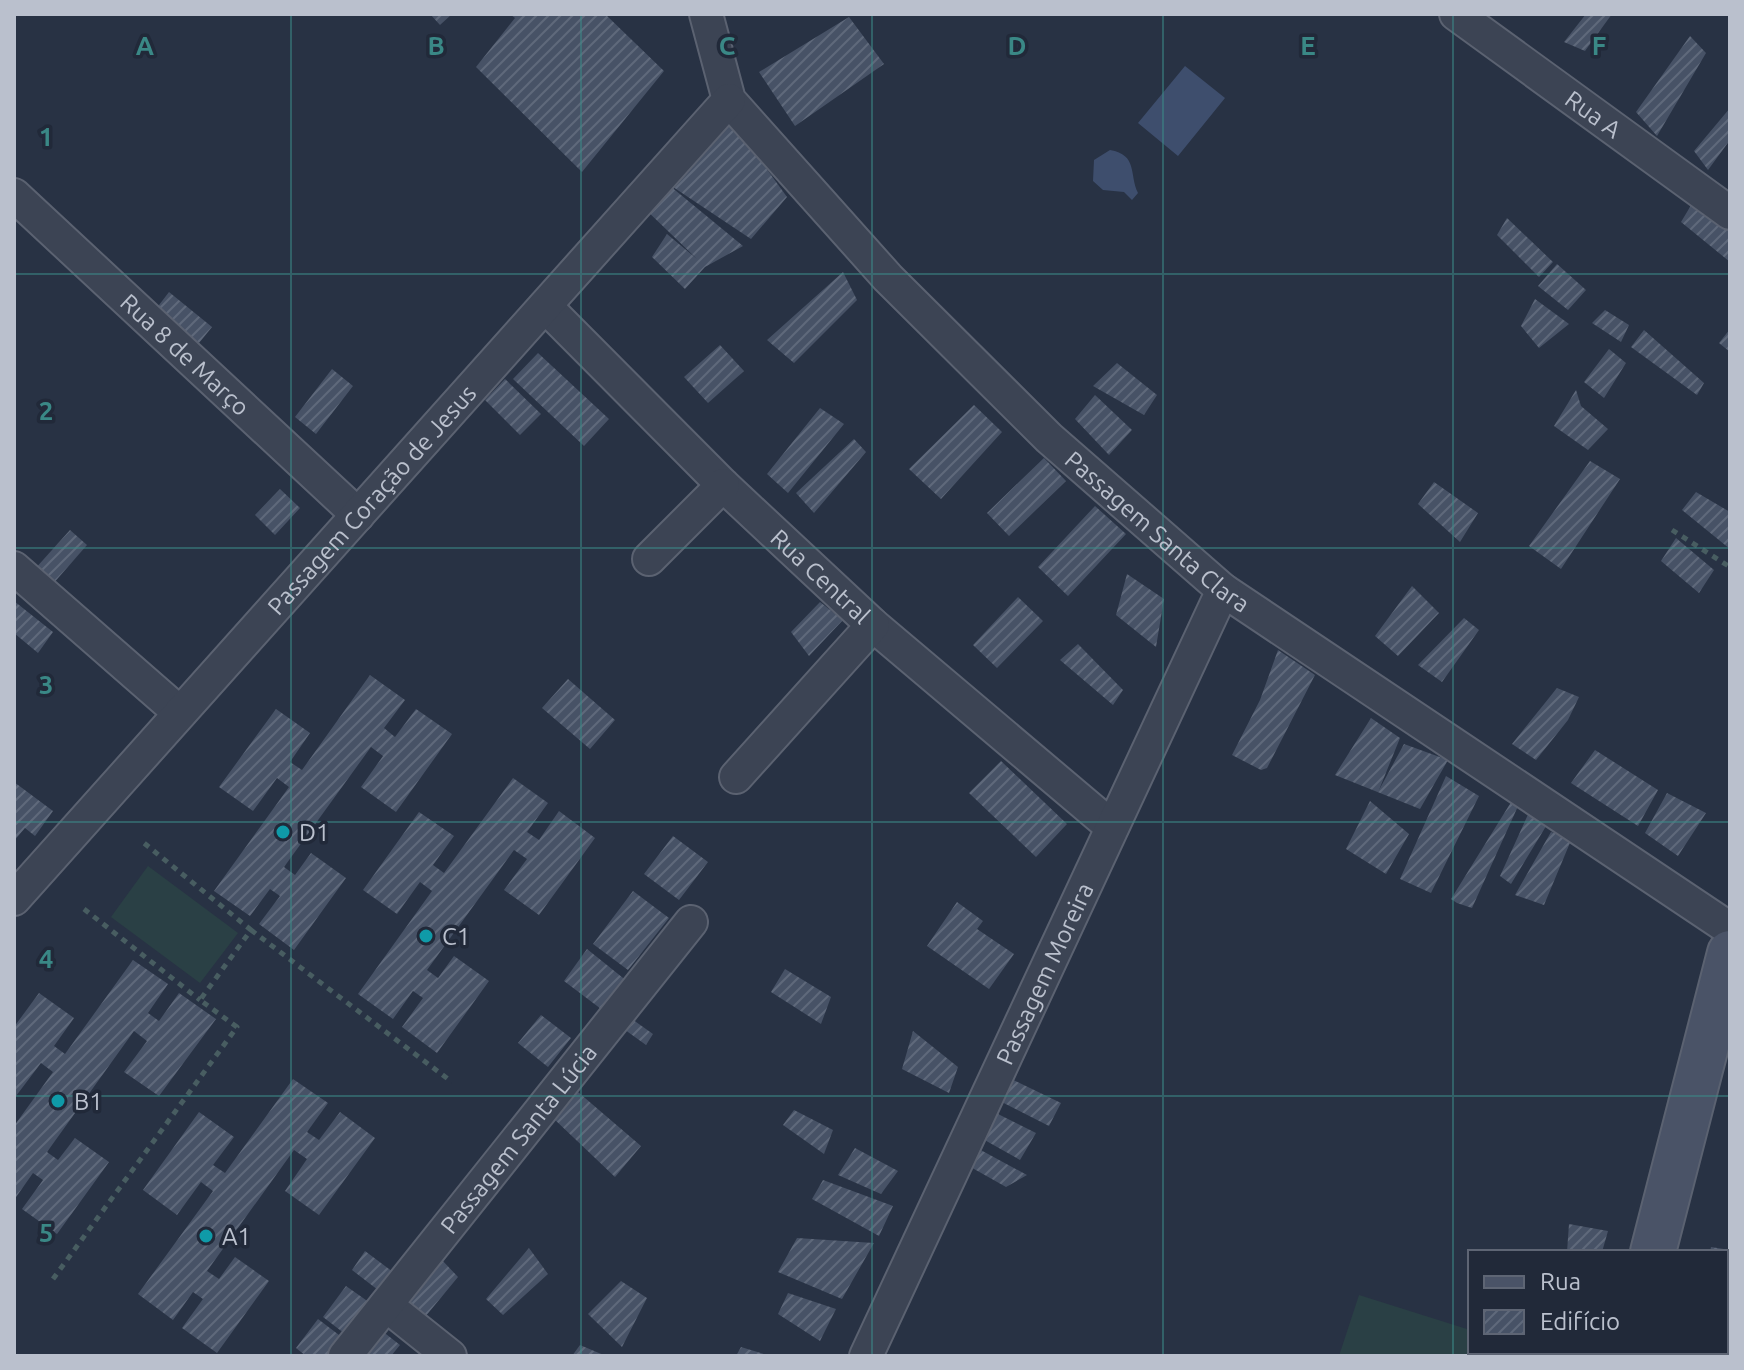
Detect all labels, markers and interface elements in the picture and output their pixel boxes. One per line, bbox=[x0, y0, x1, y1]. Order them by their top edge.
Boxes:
text: A bbox=[136, 31, 155, 60]
text: B bbox=[427, 31, 445, 60]
text: C bbox=[719, 31, 736, 60]
text: D bbox=[1008, 31, 1026, 60]
text: E bbox=[1300, 31, 1316, 60]
text: F bbox=[1592, 31, 1606, 60]
street label: Rua A bbox=[1560, 85, 1627, 143]
text: 1 bbox=[39, 122, 53, 151]
street label: Rua 8 de Março bbox=[115, 288, 255, 421]
street label: Passagem Coração de Jesus bbox=[262, 379, 481, 620]
text: 2 bbox=[39, 396, 53, 425]
street label: Passagem Santa Clara bbox=[1060, 445, 1255, 617]
street label: Rua Central bbox=[766, 524, 876, 629]
text: 3 bbox=[39, 670, 53, 699]
place label: D1 bbox=[299, 819, 329, 846]
marker: D1 bbox=[274, 823, 292, 841]
street label: Passagem Moreira bbox=[990, 878, 1098, 1069]
place label: C1 bbox=[442, 923, 470, 950]
marker: C1 bbox=[417, 927, 435, 945]
text: 4 bbox=[39, 944, 53, 973]
street label: Passagem Santa Lúcia bbox=[435, 1039, 602, 1239]
place label: B1 bbox=[74, 1088, 103, 1115]
marker: B1 bbox=[49, 1092, 67, 1110]
text: 5 bbox=[39, 1218, 53, 1247]
place label: A1 bbox=[222, 1223, 251, 1250]
marker: A1 bbox=[197, 1227, 215, 1245]
legend bbox=[1468, 1250, 1728, 1354]
text: Rua bbox=[1540, 1268, 1581, 1295]
text: Edifício bbox=[1540, 1308, 1620, 1335]

